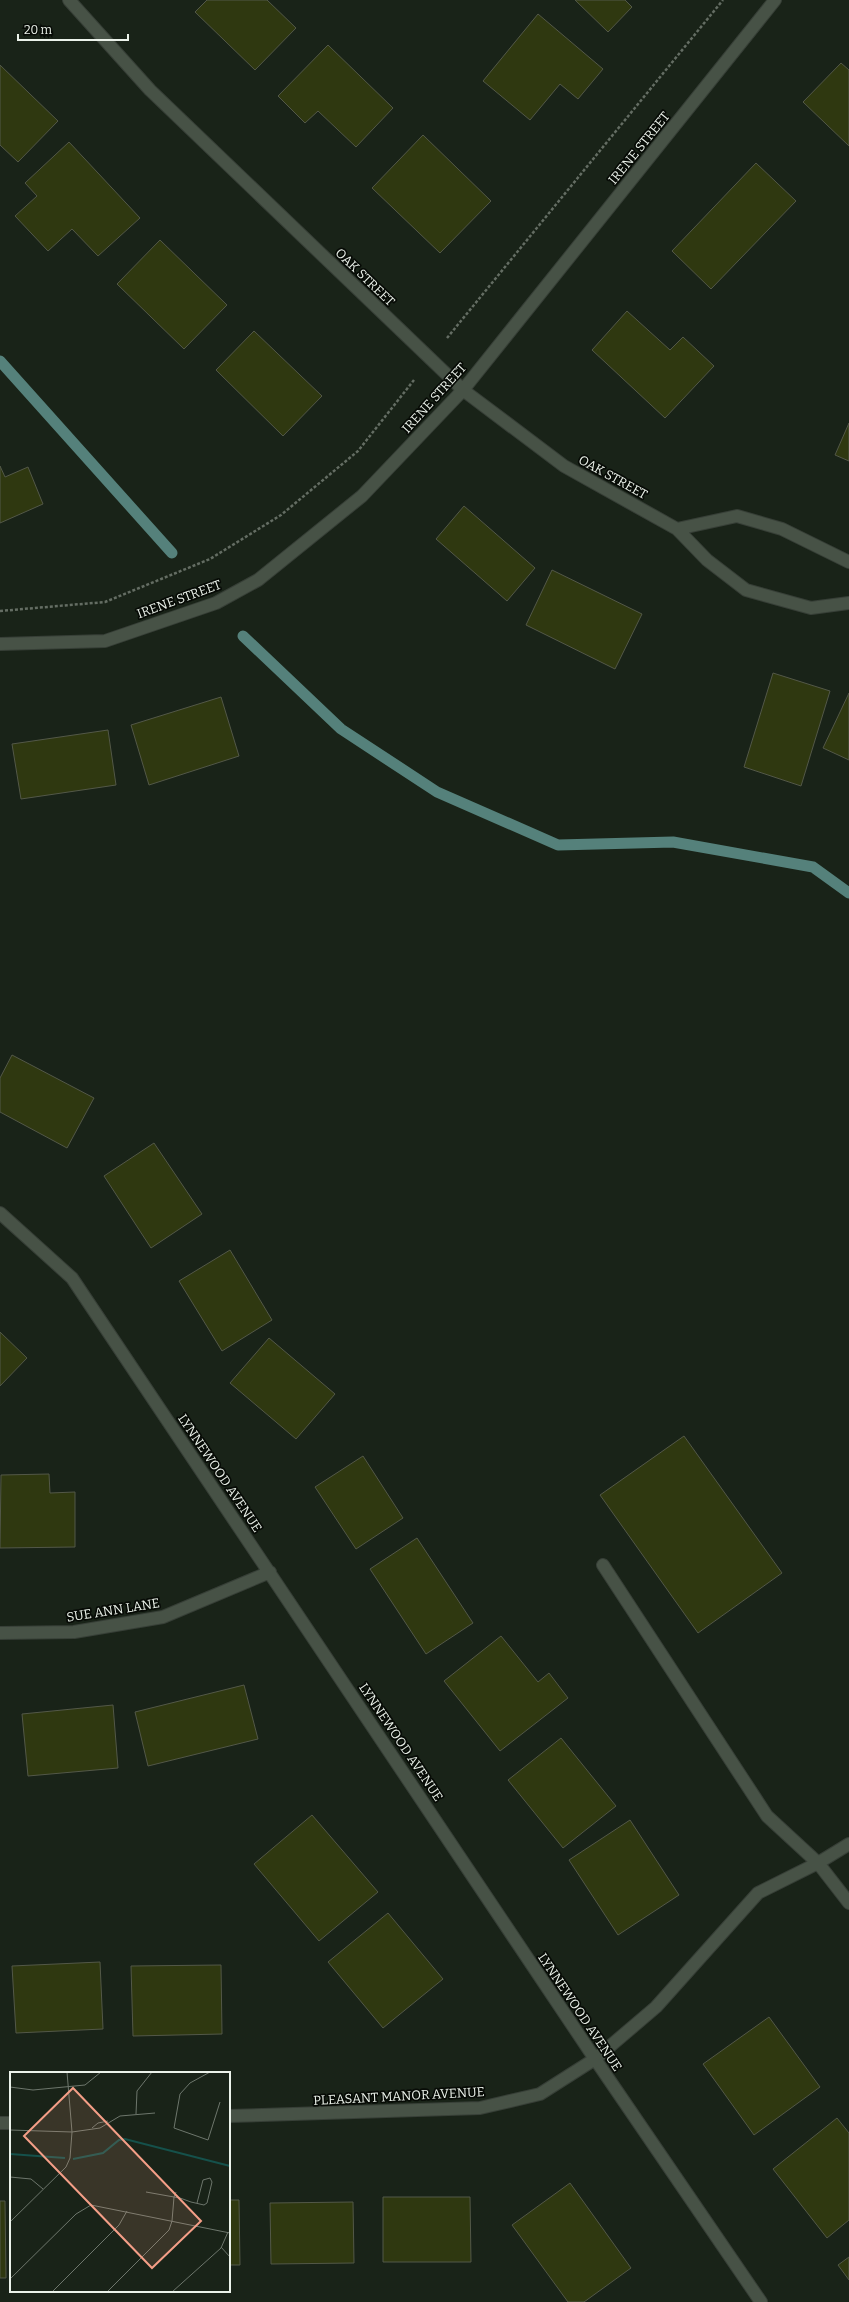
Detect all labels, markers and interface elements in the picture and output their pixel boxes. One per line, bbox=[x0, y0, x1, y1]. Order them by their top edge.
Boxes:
scale bar bbox=[18, 16, 128, 42]
text: 20 m bbox=[24, 23, 53, 37]
street label: IRENE STREET bbox=[605, 109, 673, 187]
street label: OAK STREET bbox=[332, 245, 398, 309]
street label: IRENE STREET bbox=[399, 360, 469, 436]
street label: OAK STREET bbox=[576, 452, 650, 502]
street label: IRENE STREET bbox=[135, 577, 224, 621]
street label: LYNNEWOOD AVENUE bbox=[175, 1411, 265, 1535]
street label: SUE ANN LANE bbox=[65, 1595, 161, 1625]
street label: LYNNEWOOD AVENUE bbox=[356, 1680, 446, 1804]
street label: LYNNEWOOD AVENUE bbox=[535, 1950, 625, 2074]
inset map bbox=[10, 2072, 230, 2292]
street label: PLEASANT MANOR AVENUE bbox=[313, 2084, 485, 2108]

